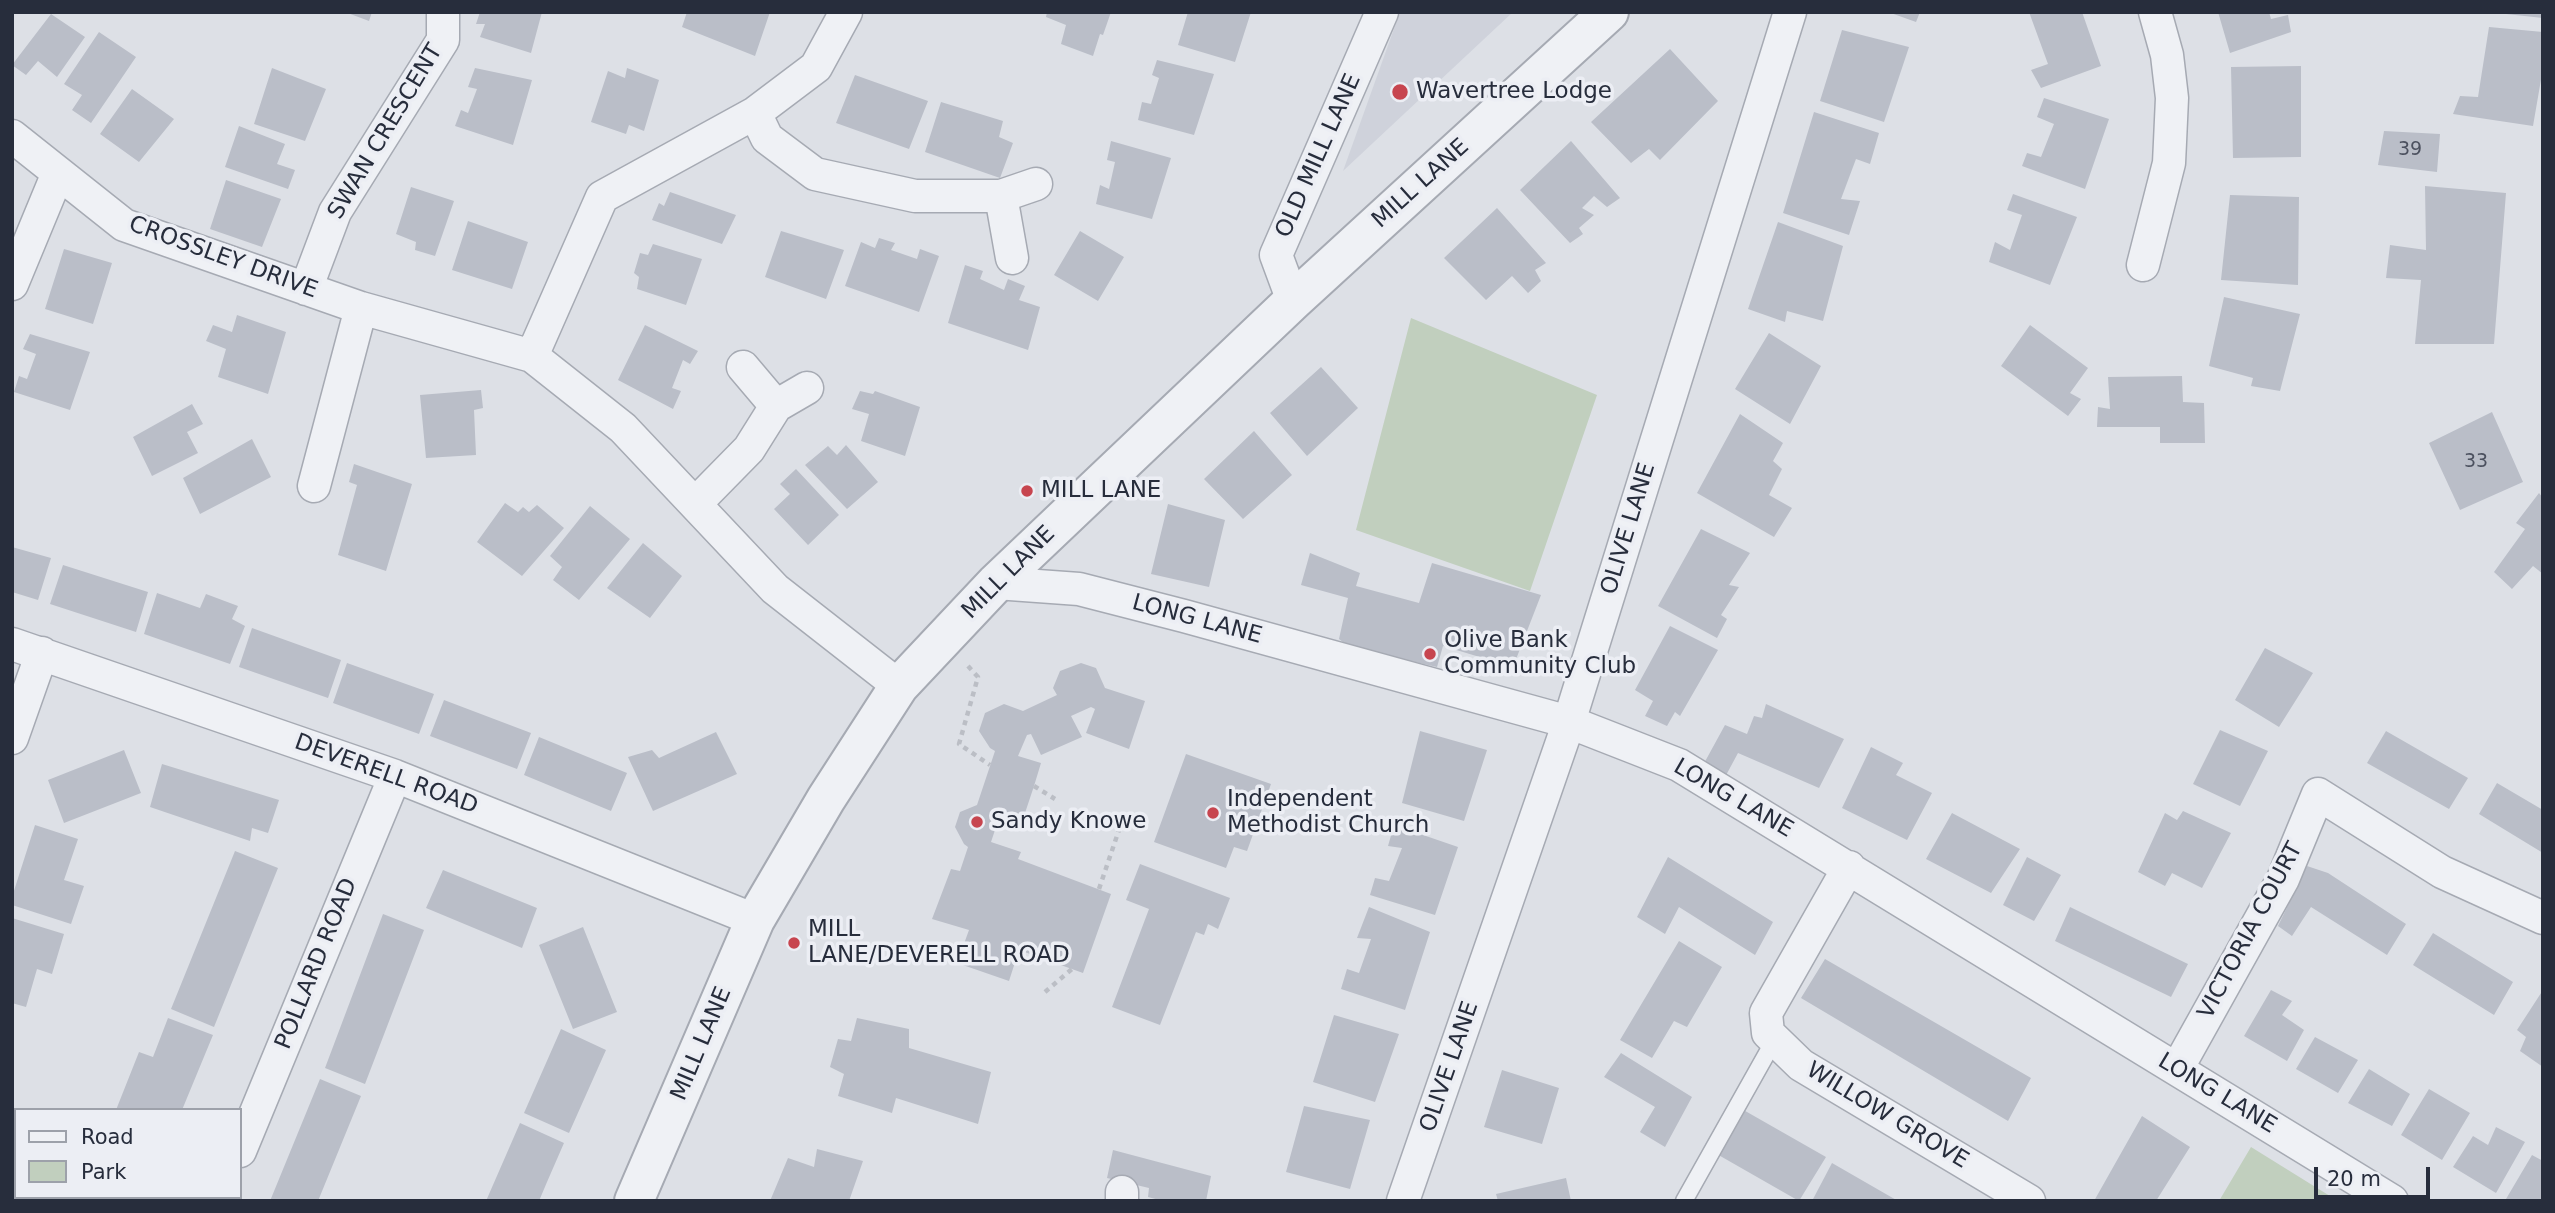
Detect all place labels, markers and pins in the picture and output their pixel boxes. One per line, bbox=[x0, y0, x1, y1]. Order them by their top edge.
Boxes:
place label: Wavertree Lodge bbox=[1416, 78, 1612, 106]
marker: Wavertree Lodge bbox=[1390, 82, 1410, 102]
place label: MILL LANE bbox=[1041, 477, 1161, 505]
marker: MILL LANE bbox=[1019, 483, 1035, 499]
place label: Olive Bank Community Club bbox=[1444, 627, 1636, 681]
marker: Olive Bank Community Club bbox=[1422, 646, 1438, 662]
place label: Independent Methodist Church bbox=[1227, 786, 1429, 840]
marker: Independent Methodist Church bbox=[1205, 805, 1221, 821]
place label: Sandy Knowe bbox=[991, 808, 1146, 836]
marker: Sandy Knowe bbox=[969, 814, 985, 830]
place label: MILL LANE/DEVERELL ROAD bbox=[808, 916, 1070, 970]
marker: MILL LANE/DEVERELL ROAD bbox=[786, 935, 802, 951]

